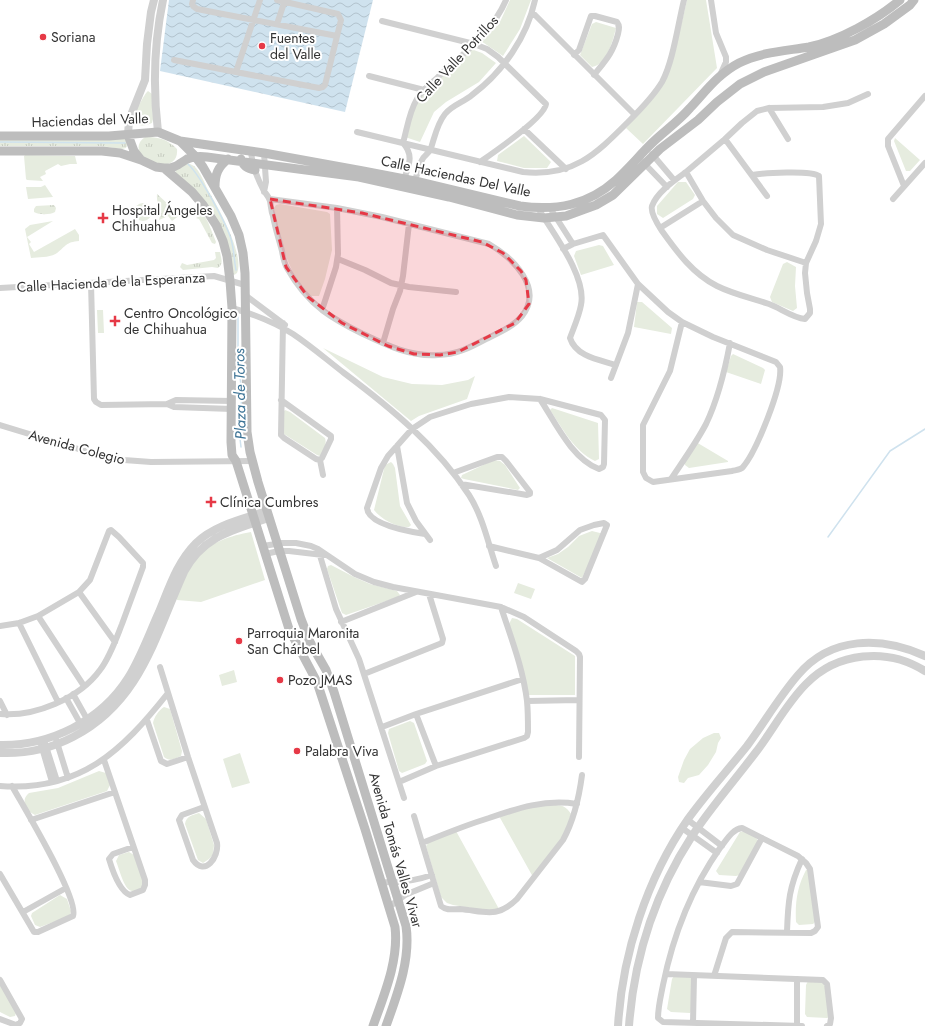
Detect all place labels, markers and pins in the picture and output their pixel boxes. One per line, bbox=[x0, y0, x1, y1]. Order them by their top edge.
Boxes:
place label: Soriana bbox=[51, 27, 96, 47]
place label: Fuentes del Valle bbox=[270, 28, 321, 64]
marker: Soriana bbox=[38, 32, 48, 42]
marker: Fuentes del Valle bbox=[257, 41, 267, 51]
place label: Hospital Ángeles Chihuahua bbox=[112, 200, 213, 236]
marker: Hospital Ángeles Chihuahua bbox=[97, 212, 109, 224]
place label: Centro Oncológico de Chihuahua bbox=[124, 303, 238, 339]
marker: Centro Oncológico de Chihuahua bbox=[109, 315, 121, 327]
place label: Clínica Cumbres bbox=[220, 492, 319, 512]
marker: Clínica Cumbres bbox=[205, 496, 217, 508]
place label: Parroquia Maronita San Chárbel bbox=[247, 623, 359, 659]
marker: Parroquia Maronita San Chárbel bbox=[234, 636, 244, 646]
place label: Pozo JMAS bbox=[288, 670, 353, 690]
marker: Pozo JMAS bbox=[275, 675, 285, 685]
place label: Palabra Viva bbox=[305, 741, 378, 761]
marker: Palabra Viva bbox=[292, 746, 302, 756]

